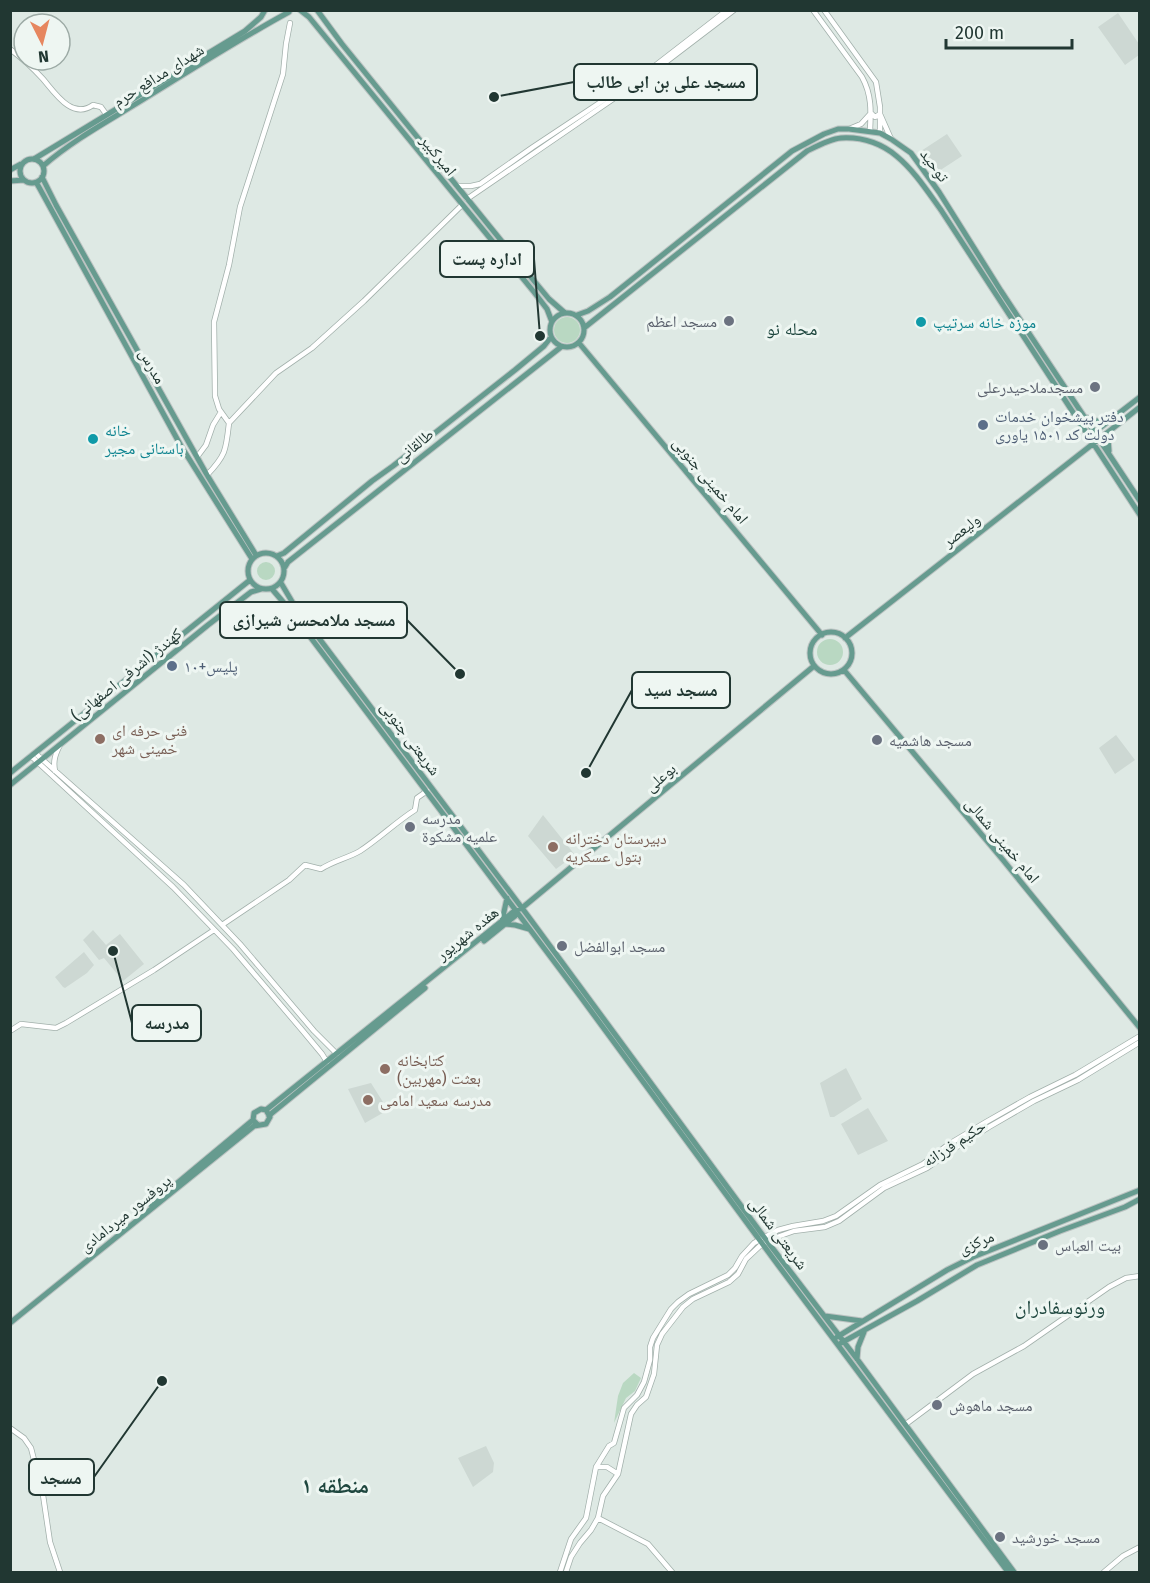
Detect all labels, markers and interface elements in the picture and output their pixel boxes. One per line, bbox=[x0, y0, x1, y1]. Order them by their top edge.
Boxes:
north arrow bbox=[12, 12, 72, 72]
scale bar bbox=[946, 12, 1072, 50]
text: 200 m bbox=[955, 22, 1004, 44]
street label: شهدای مدافع حرم bbox=[109, 40, 208, 112]
text: N bbox=[37, 46, 50, 66]
callout: مسجد علی بن ابی طالب bbox=[574, 64, 757, 100]
text: مسجد علی بن ابی طالب bbox=[586, 71, 746, 93]
street label: امیرکبیر bbox=[416, 130, 461, 180]
street label: توحید bbox=[916, 145, 953, 186]
callout: اداره پست bbox=[440, 241, 534, 277]
text: اداره پست bbox=[452, 248, 522, 270]
place label: مسجد اعظم bbox=[646, 312, 717, 332]
place label: موزه خانه سرتیپ bbox=[933, 313, 1036, 332]
marker: مسجد اعظم bbox=[722, 314, 736, 328]
marker: موزه خانه سرتیپ bbox=[914, 315, 928, 329]
district label: محله نو bbox=[767, 318, 817, 340]
street label: مدرس bbox=[134, 345, 170, 388]
place label: مسجدملاحیدرعلی bbox=[977, 378, 1083, 398]
marker: مسجدملاحیدرعلی bbox=[1088, 380, 1102, 394]
place label: دفتر پیشخوان خدمات دولت کد ۱۵۰۱ یاوری bbox=[995, 407, 1124, 445]
marker: دفتر پیشخوان خدمات دولت کد ۱۵۰۱ یاوری bbox=[976, 418, 990, 432]
place label: خانه باستانی مجیر bbox=[104, 421, 184, 459]
street label: طالقانی bbox=[391, 424, 438, 467]
marker: خانه باستانی مجیر bbox=[86, 432, 100, 446]
street label: امام خمینی جنوبی bbox=[668, 433, 752, 528]
street label: ولیعصر bbox=[938, 510, 984, 551]
callout: مسجد ملامحسن شیرازی bbox=[220, 602, 407, 638]
text: مسجد ملامحسن شیرازی bbox=[232, 609, 396, 631]
street label: کهندژ (اشرفی اصفهانی) bbox=[67, 624, 186, 726]
place label: پلیس+۱۰ bbox=[184, 657, 238, 677]
marker: پلیس+۱۰ bbox=[165, 659, 179, 673]
callout: مسجد سید bbox=[632, 672, 730, 708]
text: مسجد سید bbox=[644, 679, 718, 701]
street label: شریعتی جنوبی bbox=[376, 698, 445, 780]
place label: فنی حرفه ای خمینی شهر bbox=[111, 721, 187, 759]
place label: مسجد هاشمیه bbox=[889, 731, 972, 750]
marker: فنی حرفه ای خمینی شهر bbox=[93, 732, 107, 746]
marker: مسجد هاشمیه bbox=[870, 733, 884, 747]
street label: بوعلی bbox=[641, 759, 680, 797]
street label: امام خمینی شمالی bbox=[961, 794, 1044, 887]
place label: مدرسه علمیه مشکوة bbox=[422, 809, 497, 846]
marker: مدرسه علمیه مشکوة bbox=[403, 820, 417, 834]
place label: دبیرستان دخترانه بتول عسکریه bbox=[565, 829, 667, 867]
marker: دبیرستان دخترانه بتول عسکریه bbox=[546, 840, 560, 854]
street label: هفده شهریور bbox=[431, 902, 502, 965]
place label: مسجد ابوالفضل bbox=[574, 937, 665, 957]
marker: مسجد ابوالفضل bbox=[555, 939, 569, 953]
callout: مدرسه bbox=[132, 1005, 201, 1041]
text: مدرسه bbox=[144, 1012, 190, 1034]
place label: کتابخانه بعثت (مهربین) bbox=[397, 1051, 481, 1089]
marker: کتابخانه بعثت (مهربین) bbox=[378, 1062, 392, 1076]
place label: مدرسه سعید امامی bbox=[380, 1091, 491, 1111]
marker: مدرسه سعید امامی bbox=[361, 1093, 375, 1107]
street label: حکیم فرزانه bbox=[919, 1116, 990, 1172]
street label: پروفسور میردامادی bbox=[76, 1170, 176, 1257]
street label: شریعتی شمالی bbox=[744, 1193, 812, 1274]
street label: مرکزی bbox=[956, 1227, 997, 1259]
place label: بیت العباس bbox=[1055, 1236, 1121, 1256]
marker: بیت العباس bbox=[1036, 1238, 1050, 1252]
district label: ورنوسفادران bbox=[1015, 1295, 1105, 1319]
place label: مسجد ماهوش bbox=[949, 1396, 1033, 1416]
marker: مسجد ماهوش bbox=[930, 1398, 944, 1412]
callout: مسجد bbox=[29, 1459, 94, 1495]
text: مسجد bbox=[40, 1467, 82, 1489]
district label: منطقه ۱ bbox=[301, 1472, 369, 1499]
place label: مسجد خورشید bbox=[1012, 1528, 1100, 1547]
marker: مسجد خورشید bbox=[993, 1530, 1007, 1544]

